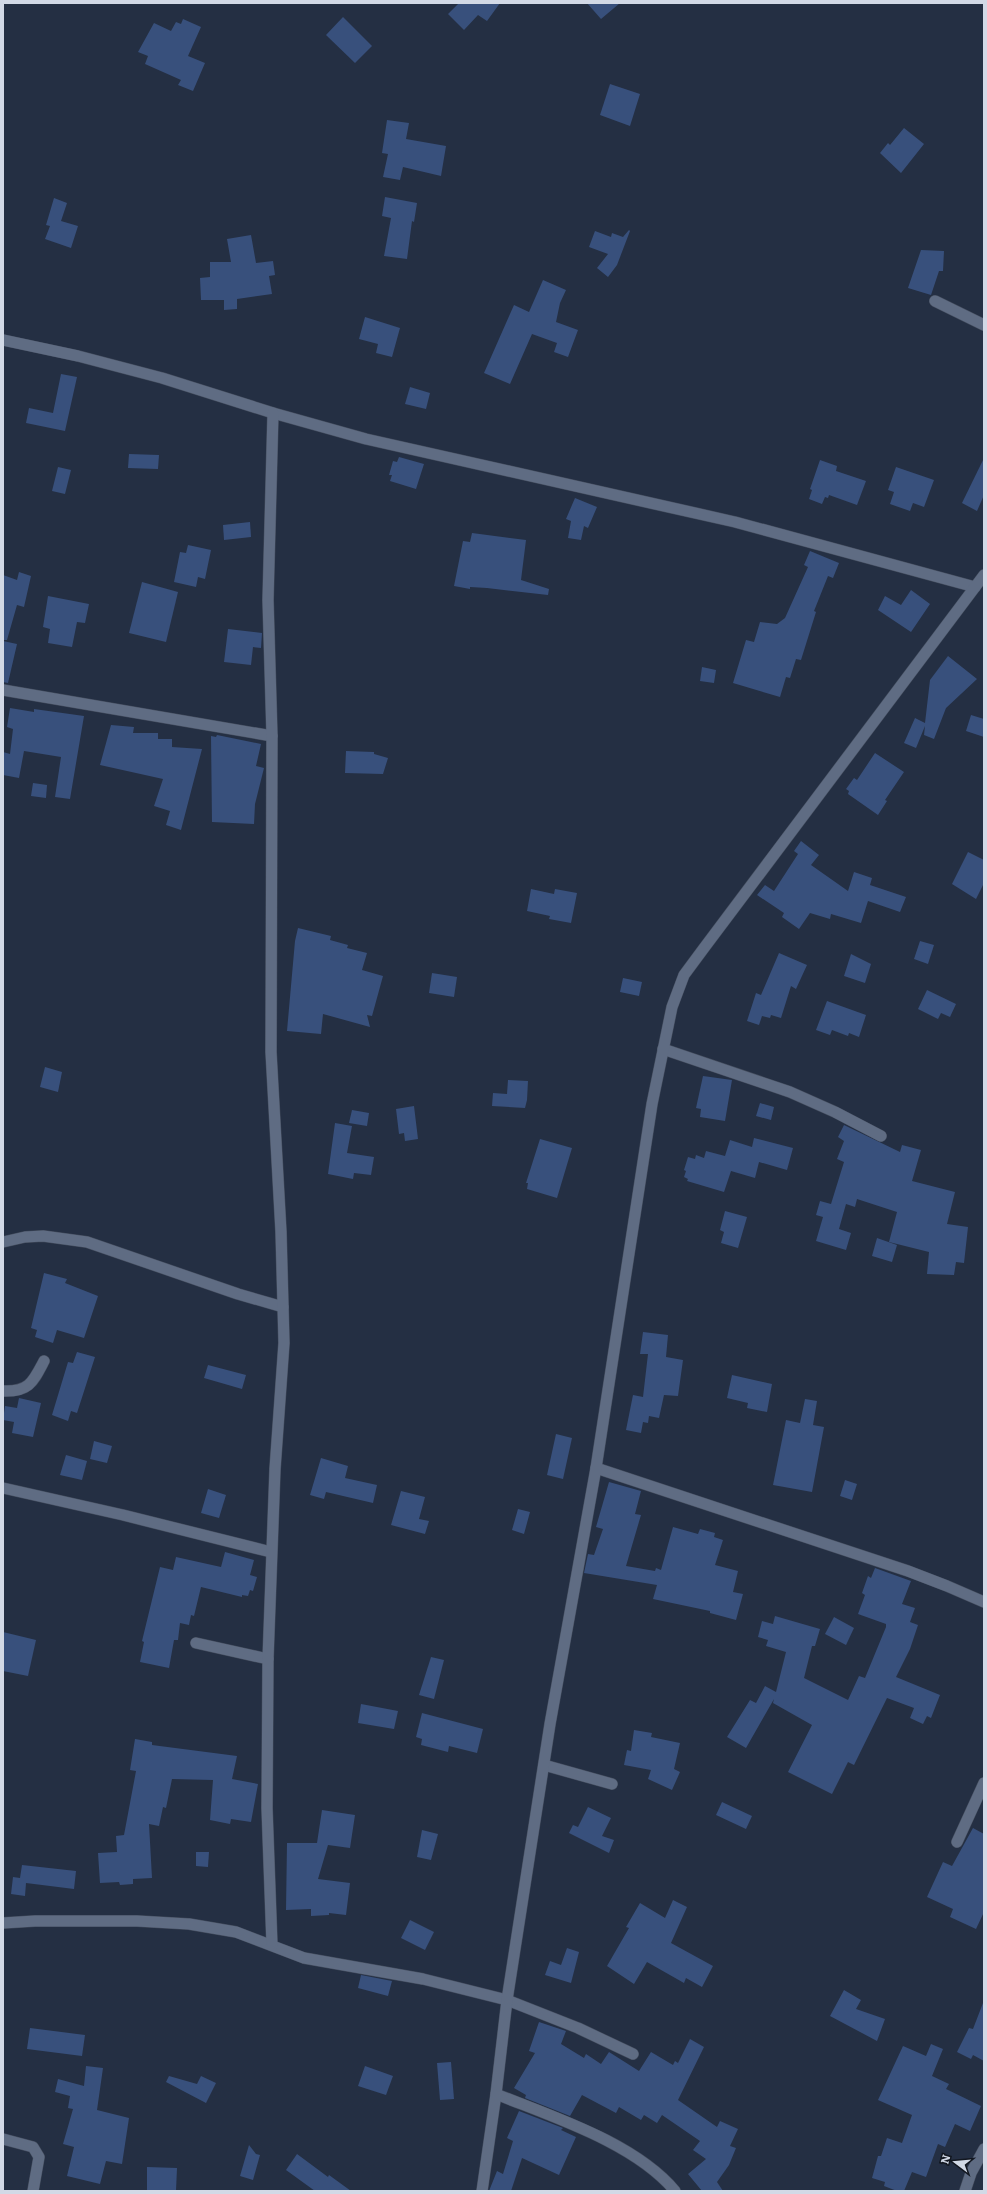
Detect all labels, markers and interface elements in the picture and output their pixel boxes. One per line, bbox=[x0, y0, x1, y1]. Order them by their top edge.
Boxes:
north arrow bbox=[935, 2142, 975, 2182]
text: N bbox=[935, 2152, 953, 2166]

